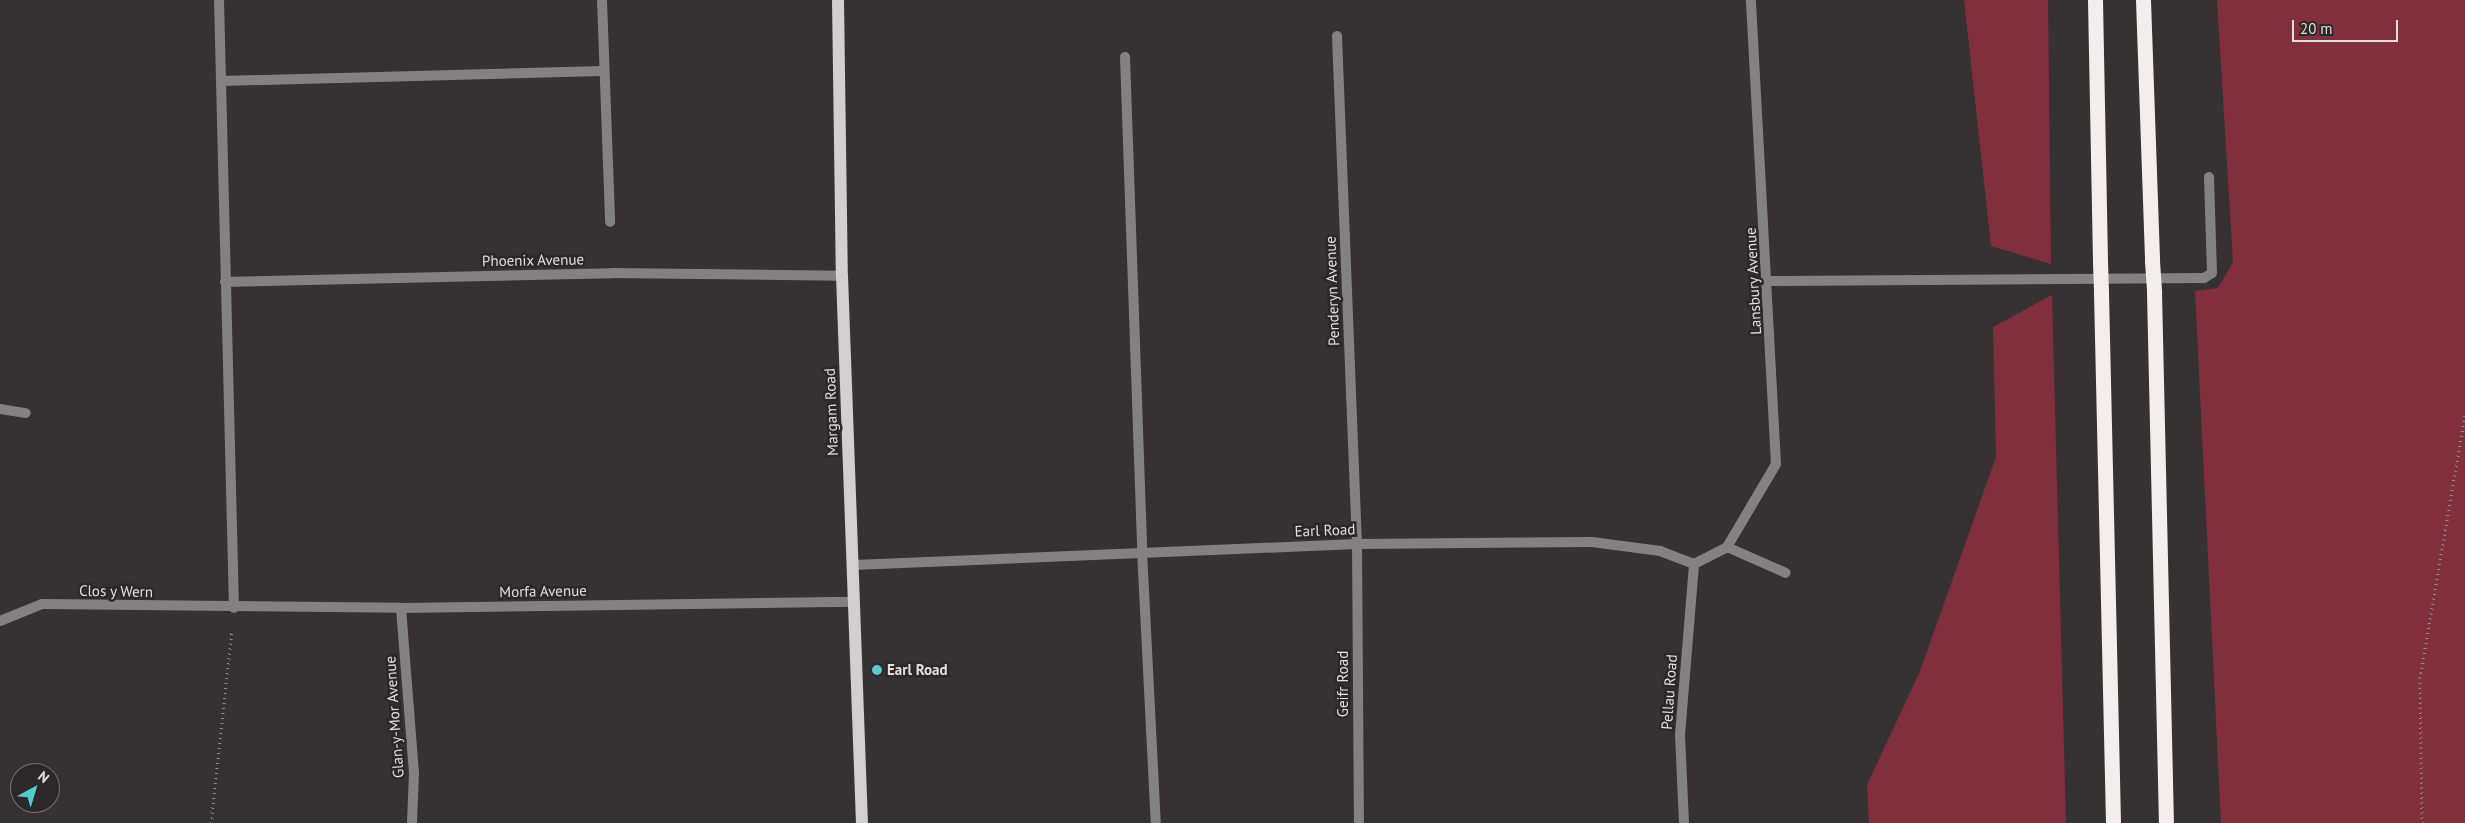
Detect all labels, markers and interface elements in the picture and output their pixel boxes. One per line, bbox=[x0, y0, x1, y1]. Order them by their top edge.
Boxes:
scale bar bbox=[2295, 10, 2401, 42]
text: 20 m bbox=[2300, 19, 2333, 38]
street label: Lansbury Avenue bbox=[1741, 226, 1765, 336]
street label: Penderyn Avenue bbox=[1321, 235, 1343, 347]
street label: Phoenix Avenue bbox=[481, 250, 585, 270]
street label: Margam Road bbox=[820, 368, 842, 456]
street label: Earl Road bbox=[1294, 520, 1356, 540]
street label: Clos y Wern bbox=[78, 581, 154, 601]
street label: Morfa Avenue bbox=[499, 581, 587, 601]
street label: Geifr Road bbox=[1334, 651, 1352, 717]
street label: Pellau Road bbox=[1657, 654, 1681, 730]
street label: Glan-y-Mor Avenue bbox=[381, 655, 407, 779]
place label: Earl Road bbox=[887, 661, 948, 679]
marker: Earl Road bbox=[871, 664, 883, 676]
north arrow bbox=[10, 763, 60, 813]
text: N bbox=[35, 767, 53, 787]

